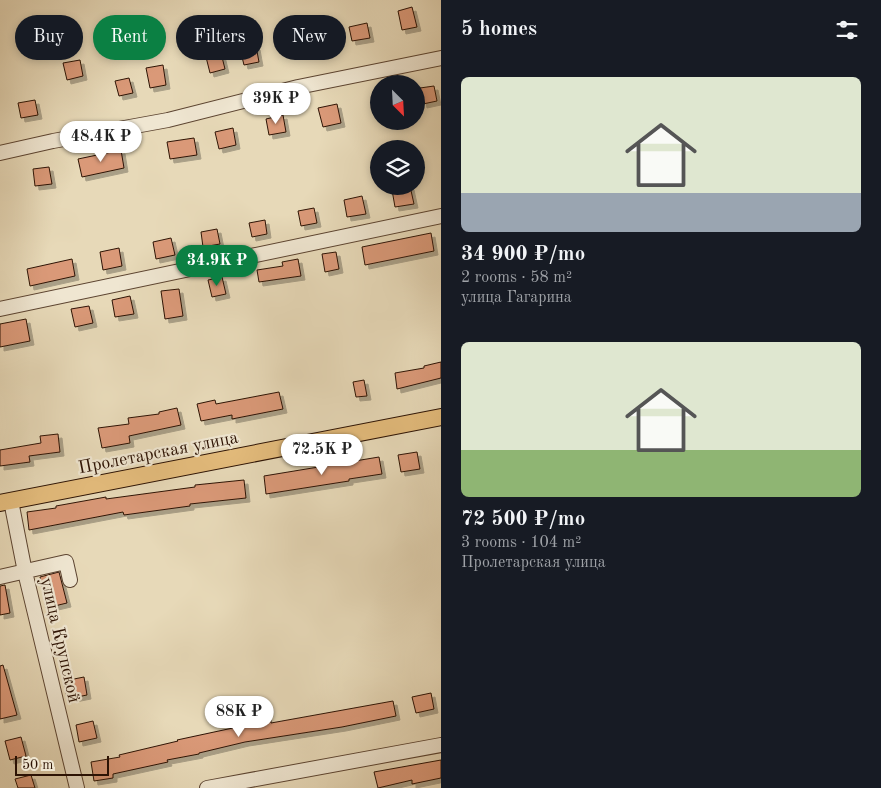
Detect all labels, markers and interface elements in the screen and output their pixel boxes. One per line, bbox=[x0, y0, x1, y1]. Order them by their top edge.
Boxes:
chip: Buy bbox=[15, 15, 83, 60]
chip: Rent bbox=[93, 15, 166, 60]
chip: Filters bbox=[176, 15, 263, 60]
chip: New bbox=[273, 15, 346, 60]
icon: filters bbox=[833, 16, 861, 44]
text: 5 homes bbox=[461, 19, 537, 40]
north arrow bbox=[370, 75, 425, 130]
map controls bbox=[370, 75, 425, 195]
pin: 39K ₽ bbox=[241, 82, 311, 125]
text: 39K ₽ bbox=[253, 91, 299, 107]
icon: home bbox=[616, 110, 706, 200]
pin: 48.4K ₽ bbox=[55, 120, 147, 163]
text: 48.4K ₽ bbox=[71, 129, 131, 145]
button: layers bbox=[370, 140, 425, 195]
pin: 34.9K ₽ bbox=[171, 244, 263, 287]
text: 34 900 ₽/mo bbox=[461, 244, 585, 265]
text: 34.9K ₽ bbox=[187, 253, 247, 269]
text: 2 rooms · 58 m² bbox=[461, 270, 572, 286]
text: улица Гагарина bbox=[461, 290, 572, 306]
icon: home bbox=[616, 375, 706, 465]
street label: Пролетарская улица bbox=[77, 429, 240, 477]
pin: 72.5K ₽ bbox=[276, 434, 368, 476]
text: 72.5K ₽ bbox=[292, 442, 352, 458]
text: 72 500 ₽/mo bbox=[461, 509, 585, 530]
text: 3 rooms · 104 m² bbox=[461, 535, 581, 551]
text: Пролетарская улица bbox=[461, 555, 606, 571]
street label: улица Крупской bbox=[37, 576, 83, 705]
pin: 88K ₽ bbox=[204, 696, 274, 738]
text: 88K ₽ bbox=[216, 704, 262, 720]
scale bar bbox=[15, 753, 109, 776]
text: 50 m bbox=[22, 758, 53, 772]

